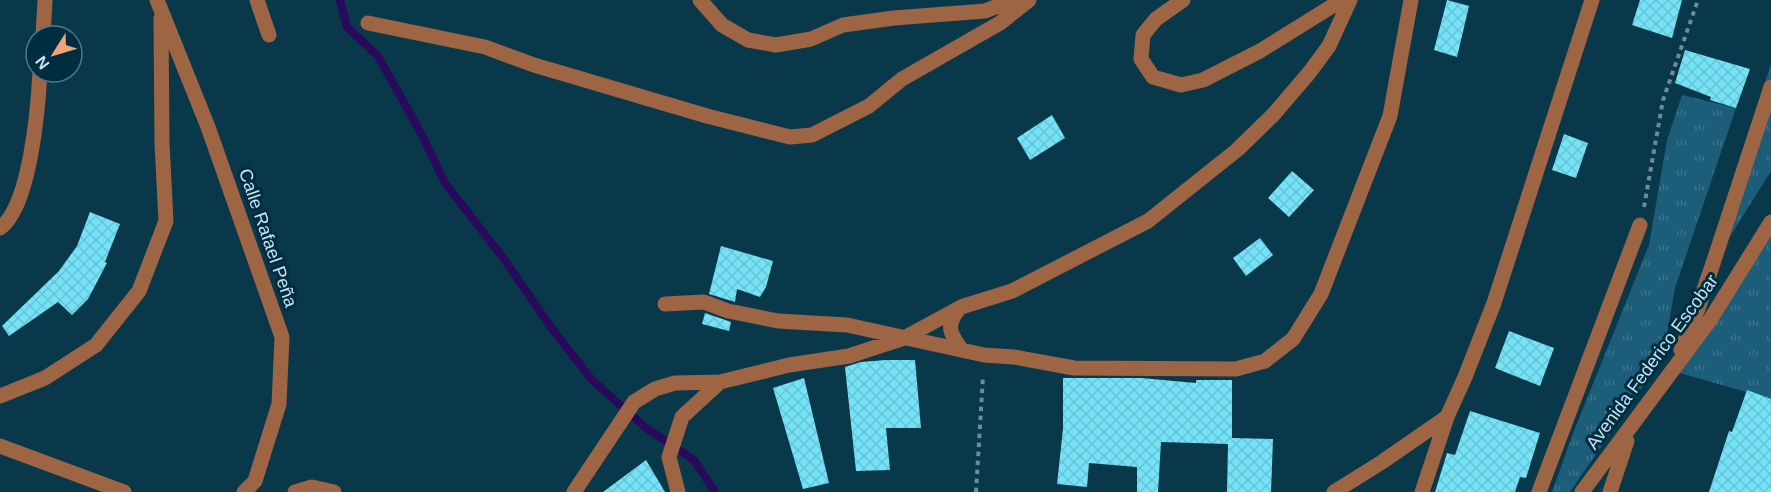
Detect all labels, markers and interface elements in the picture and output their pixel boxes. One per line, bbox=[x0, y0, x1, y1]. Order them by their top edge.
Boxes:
north arrow bbox=[24, 24, 84, 84]
text: N bbox=[32, 53, 53, 72]
street label: Calle Rafael Peña bbox=[235, 166, 301, 311]
street label: Avenida Federico Escobar bbox=[1582, 271, 1722, 453]

